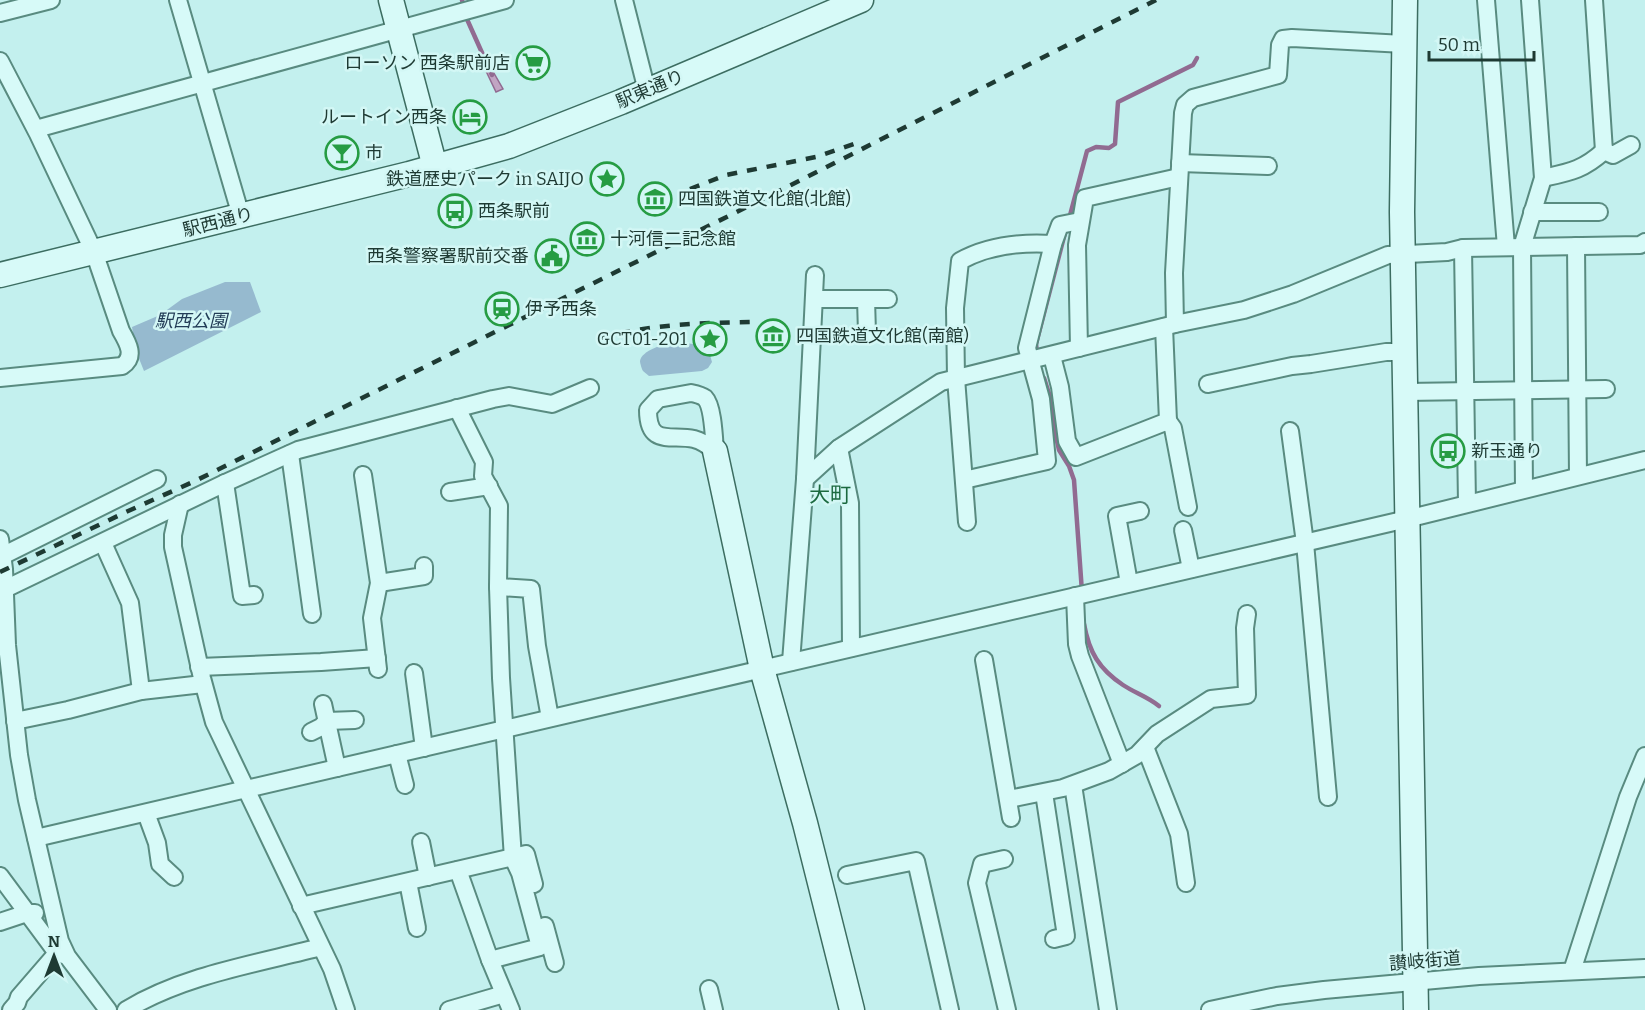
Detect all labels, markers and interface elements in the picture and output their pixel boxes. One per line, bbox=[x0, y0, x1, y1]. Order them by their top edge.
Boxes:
scale bar bbox=[1429, 24, 1534, 62]
text: 50 m bbox=[1438, 34, 1480, 56]
supermarket icon: ローソン 西条駅前店 bbox=[515, 45, 551, 81]
place label: ローソン 西条駅前店 bbox=[344, 52, 510, 74]
street label: 駅東通り bbox=[613, 65, 687, 113]
hotel icon: ルートイン西条 bbox=[452, 99, 488, 135]
place label: ルートイン西条 bbox=[321, 106, 447, 128]
bar icon: 市 bbox=[324, 135, 360, 171]
place label: 市 bbox=[365, 142, 383, 164]
place icon: 鉄道歴史パーク in SAIJO bbox=[589, 161, 625, 197]
place label: 鉄道歴史パーク in SAIJO bbox=[386, 168, 584, 190]
museum icon: 四国鉄道文化館(北館) bbox=[637, 181, 673, 217]
place label: 四国鉄道文化館(北館) bbox=[678, 188, 851, 210]
bus stop icon: 西条駅前 bbox=[437, 193, 473, 229]
place label: 西条駅前 bbox=[478, 200, 550, 222]
street label: 駅西通り bbox=[180, 203, 256, 241]
museum icon: 十河信二記念館 bbox=[569, 221, 605, 257]
place label: 十河信二記念館 bbox=[610, 228, 736, 250]
public building icon: 西条警察署駅前交番 bbox=[534, 238, 570, 274]
place label: 西条警察署駅前交番 bbox=[367, 245, 529, 267]
station icon: 伊予西条 bbox=[484, 291, 520, 327]
place label: 伊予西条 bbox=[525, 298, 597, 320]
park label: 駅西公園 bbox=[155, 310, 230, 332]
museum icon: 四国鉄道文化館(南館) bbox=[755, 318, 791, 354]
place icon: GCT01-201 bbox=[692, 321, 728, 357]
place label: 四国鉄道文化館(南館) bbox=[796, 325, 969, 347]
place label: GCT01-201 bbox=[597, 328, 688, 350]
bus stop icon: 新玉通り bbox=[1430, 433, 1466, 469]
place label: 新玉通り bbox=[1471, 440, 1543, 462]
district label: 大町 bbox=[809, 482, 851, 508]
north arrow bbox=[24, 926, 84, 986]
text: N bbox=[48, 932, 60, 951]
street label: 讃岐街道 bbox=[1388, 947, 1462, 975]

